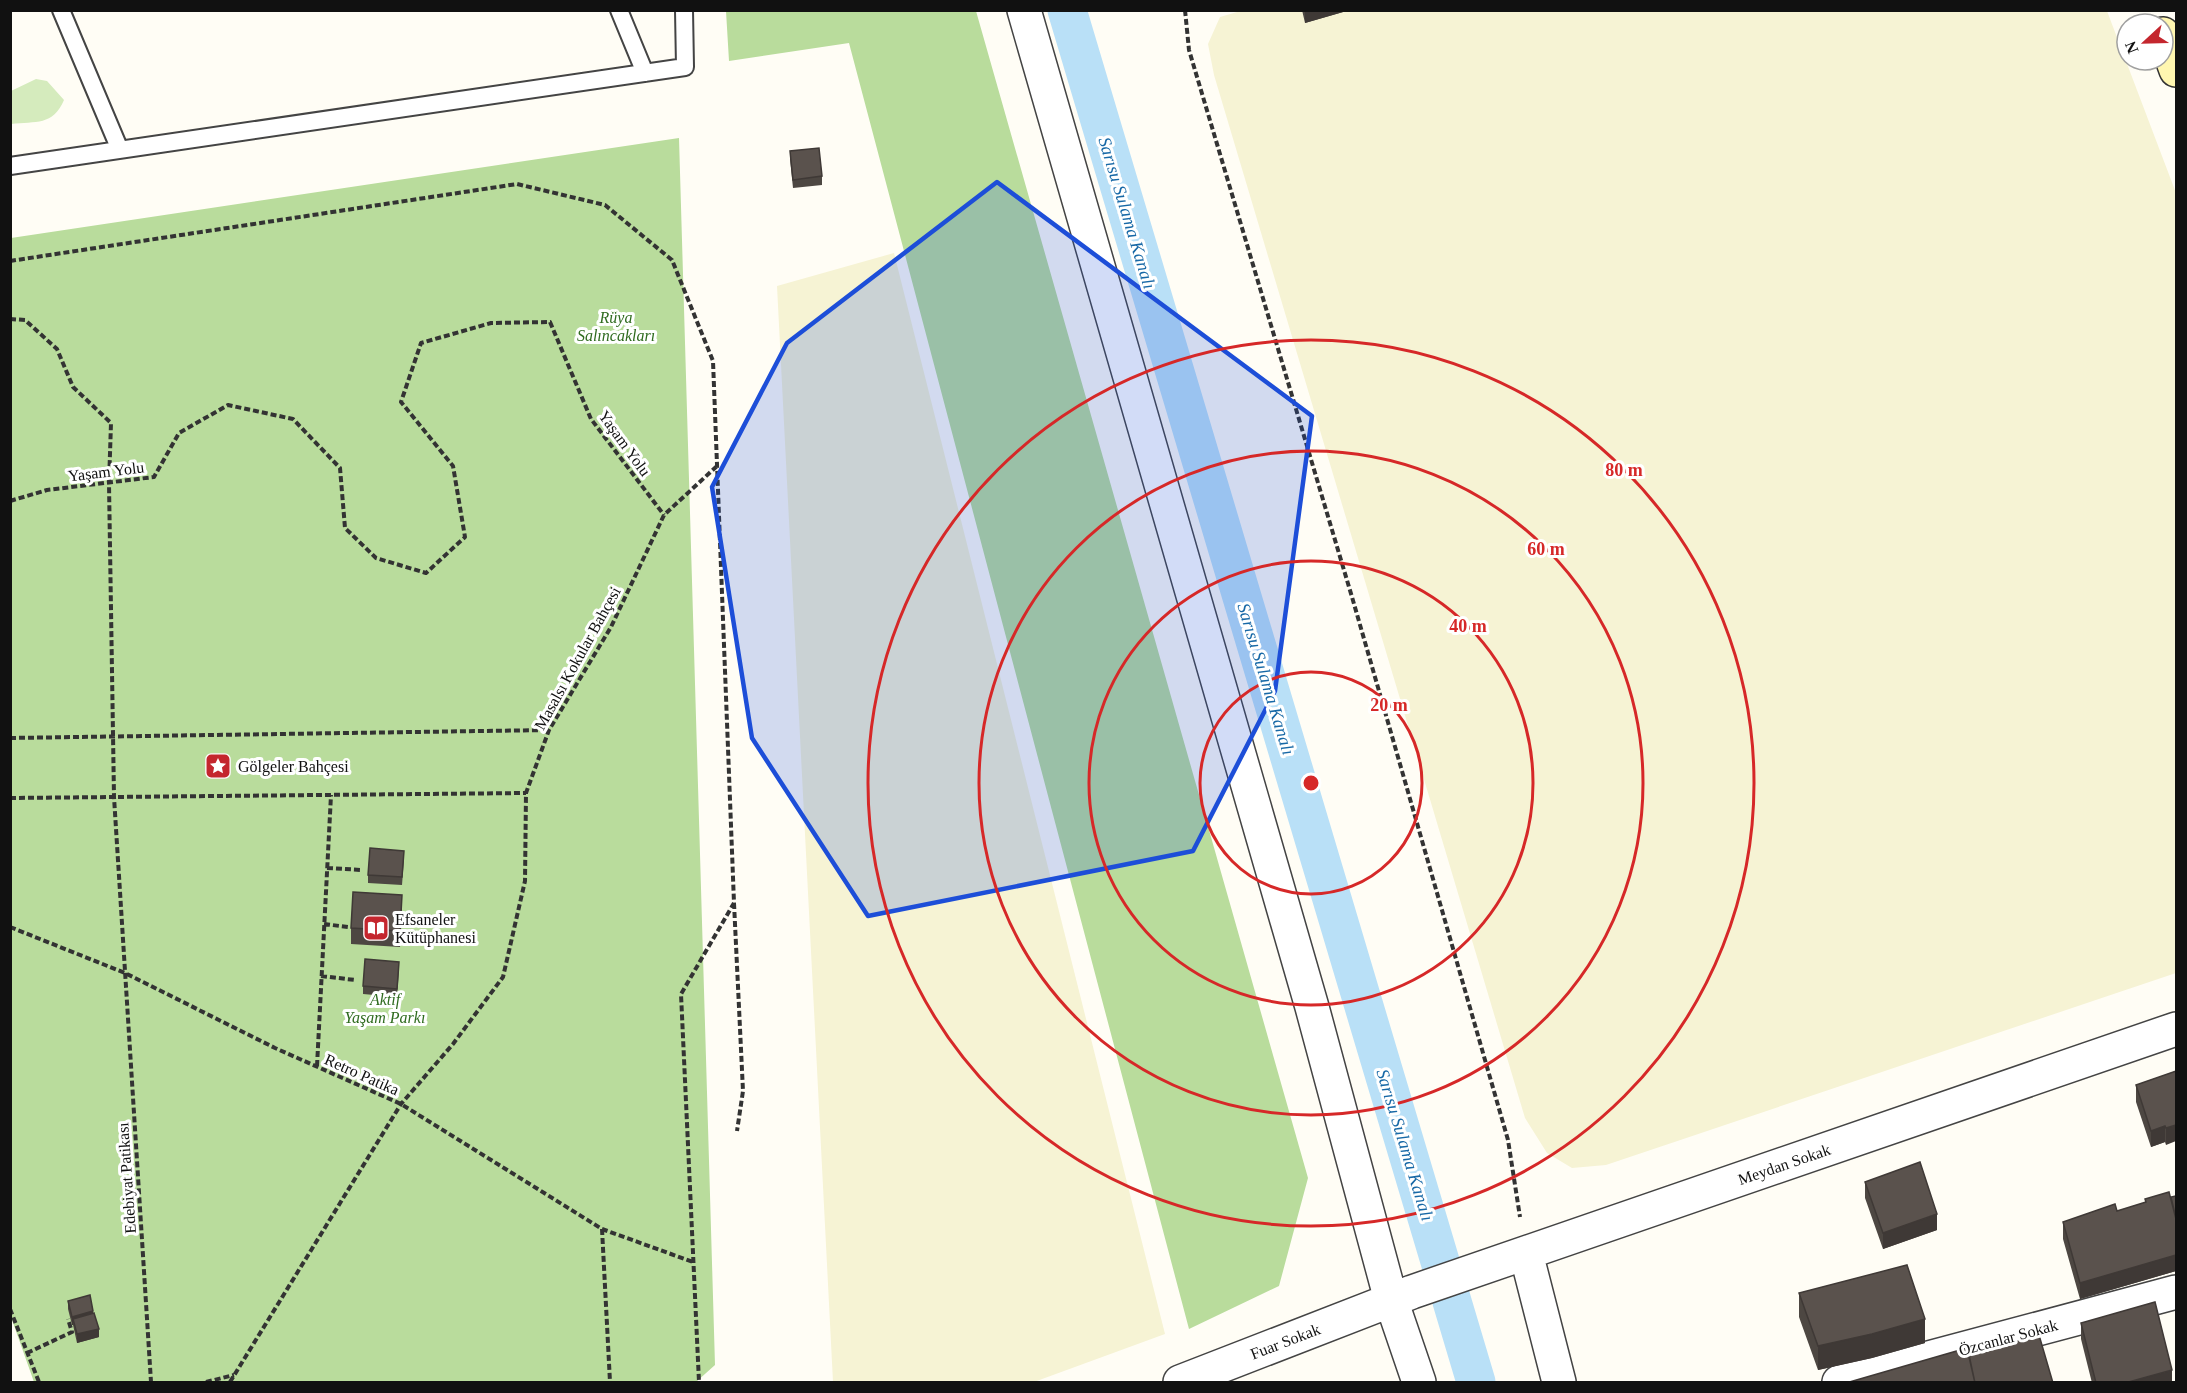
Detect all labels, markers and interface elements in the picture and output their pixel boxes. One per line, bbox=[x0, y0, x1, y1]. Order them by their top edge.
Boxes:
north arrow bbox=[2115, 12, 2175, 72]
text: N bbox=[2121, 38, 2142, 56]
water label: Sarısu Sulama Kanalı bbox=[1094, 135, 1160, 291]
park label: Rüya Salıncakları bbox=[577, 309, 655, 344]
street label: Yaşam Yolu bbox=[594, 407, 654, 480]
street label: Yaşam Yolu bbox=[67, 458, 145, 486]
text: 80 m bbox=[1605, 460, 1643, 480]
text: 60 m bbox=[1527, 539, 1565, 559]
street label: Masalsı Kokular Bahçesi bbox=[531, 583, 625, 733]
water label: Sarısu Sulama Kanalı bbox=[1233, 601, 1299, 757]
text: 40 m bbox=[1449, 616, 1487, 636]
text: 20 m bbox=[1370, 695, 1408, 715]
place icon: Gölgeler Bahçesi bbox=[203, 751, 233, 781]
place label: Gölgeler Bahçesi bbox=[238, 758, 349, 776]
centre of rings bbox=[1301, 773, 1321, 793]
place label: Efsaneler Kütüphanesi bbox=[395, 911, 476, 947]
library icon: Efsaneler Kütüphanesi bbox=[361, 913, 391, 943]
park label: Aktif Yaşam Parkı bbox=[345, 991, 425, 1027]
street label: Retro Patika bbox=[322, 1051, 402, 1098]
water label: Sarısu Sulama Kanalı bbox=[1372, 1067, 1438, 1223]
street label: Edebiyat Patikası bbox=[114, 1121, 140, 1234]
street label: Meydan Sokak bbox=[1736, 1141, 1833, 1189]
street label: Özcanlar Sokak bbox=[1957, 1316, 2059, 1359]
street label: Fuar Sokak bbox=[1248, 1320, 1322, 1363]

